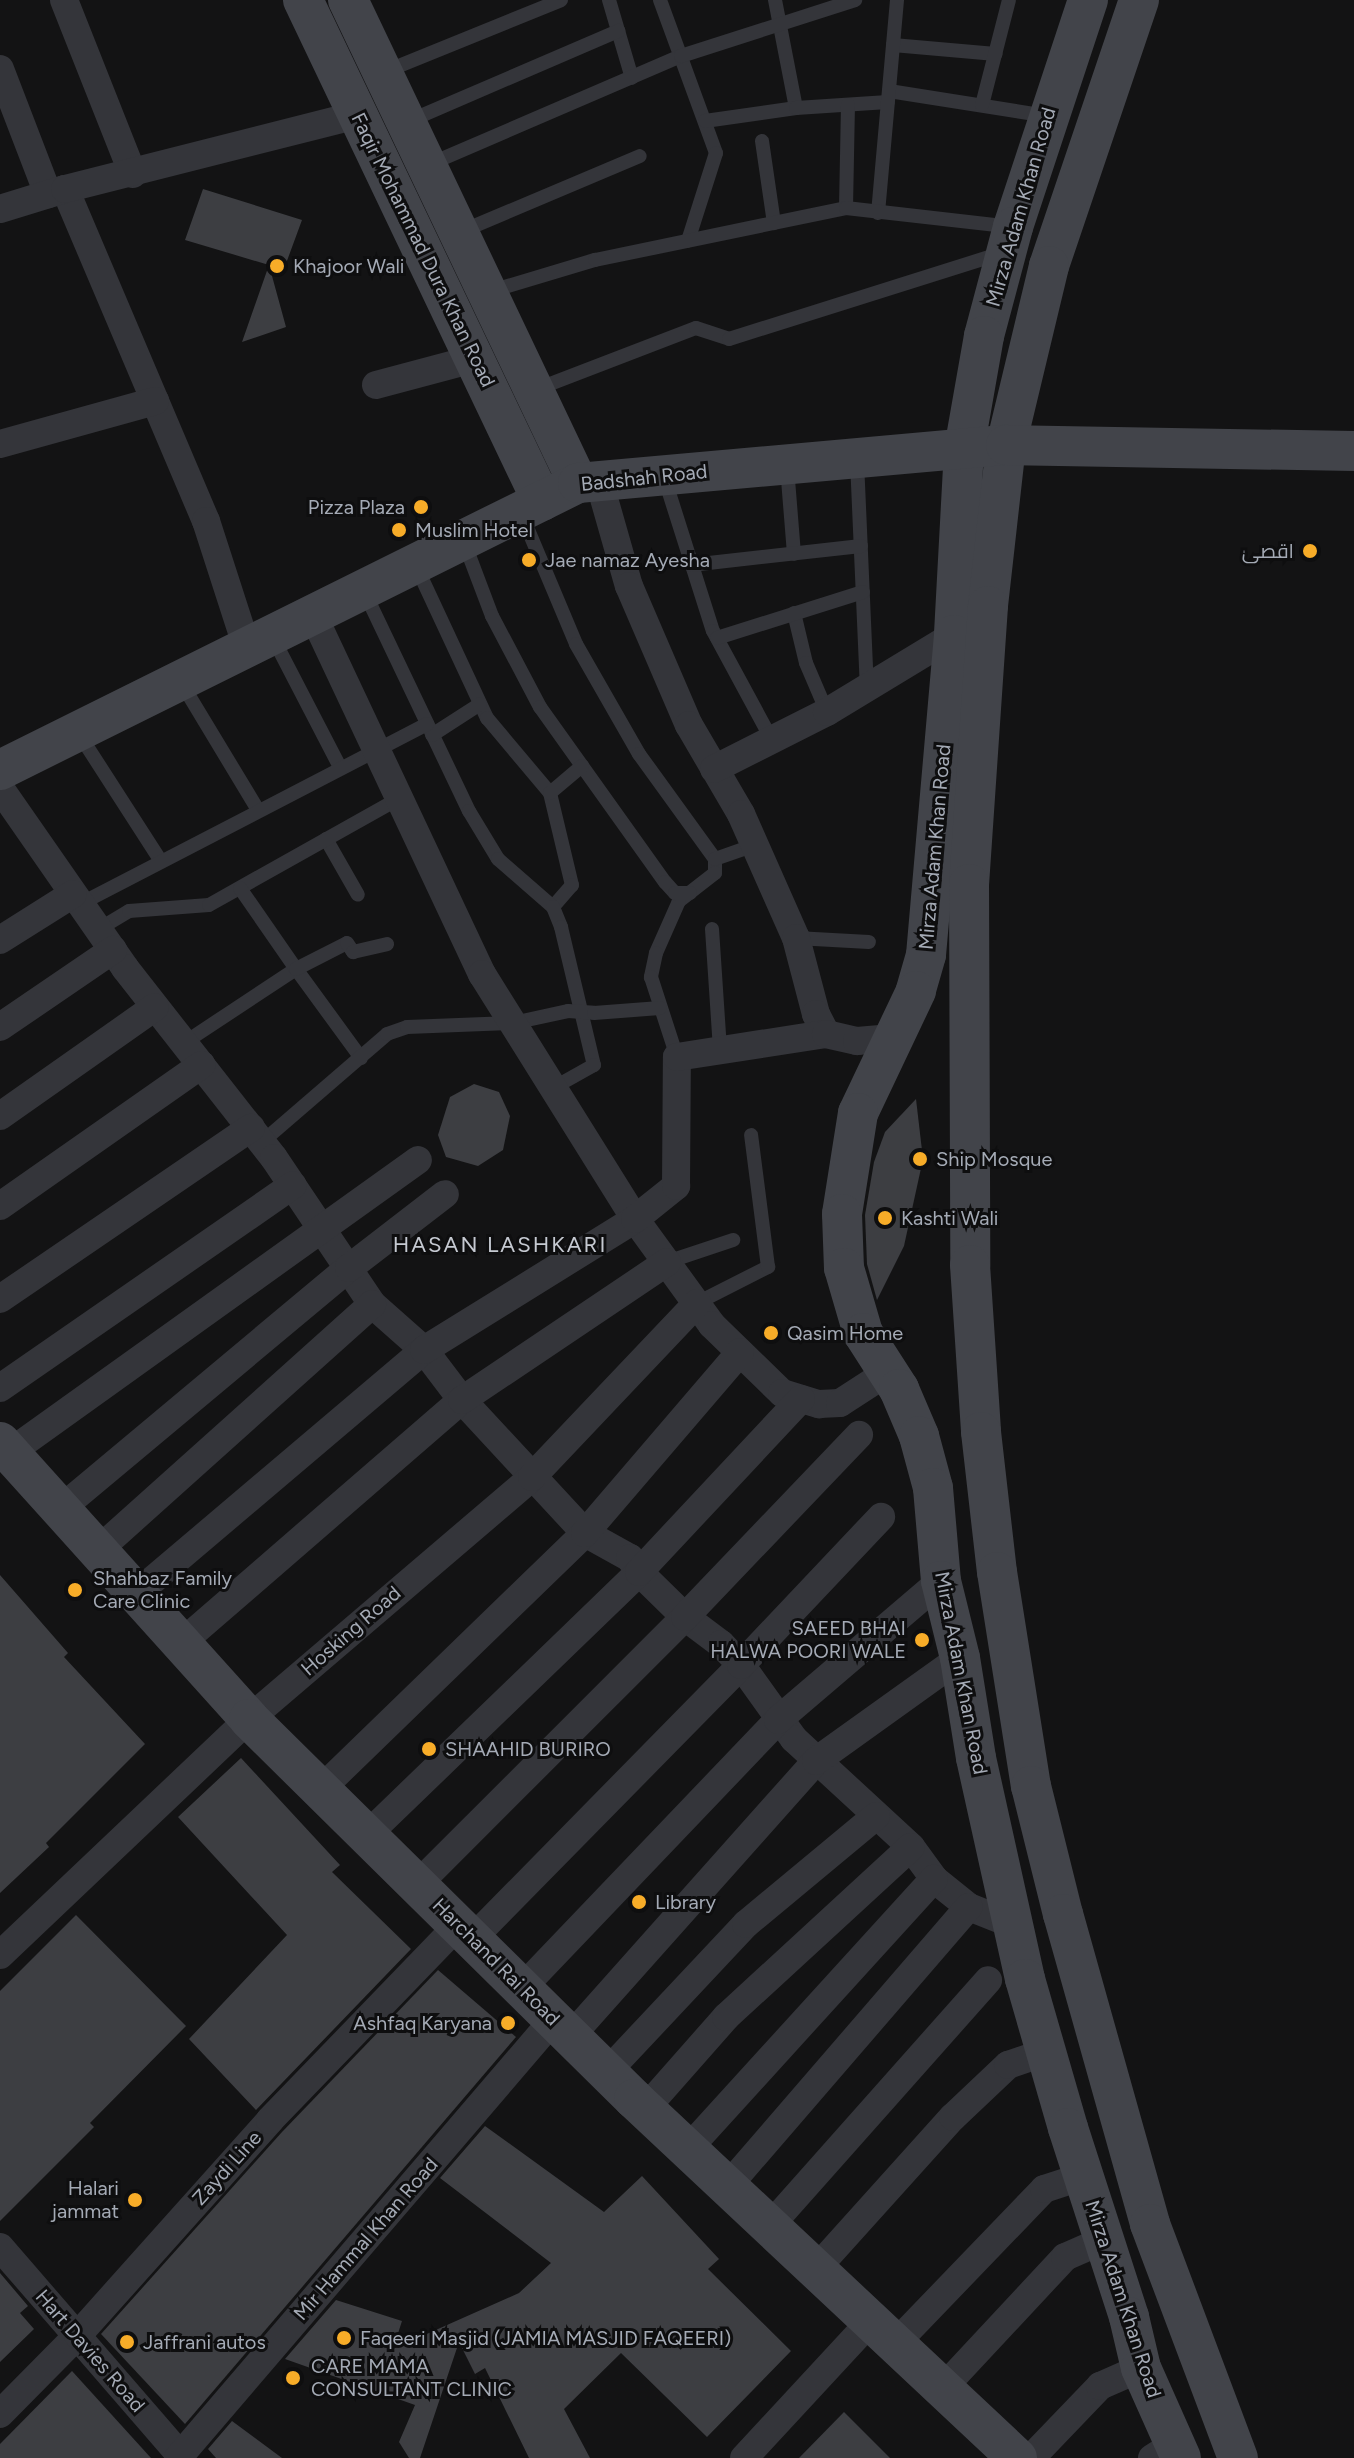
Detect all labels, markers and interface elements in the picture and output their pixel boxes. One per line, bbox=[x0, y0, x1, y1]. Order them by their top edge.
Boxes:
street label: Mirza Adam Khan Road bbox=[981, 105, 1061, 309]
street label: Faqir Mohammad Dura Khan Road bbox=[346, 109, 500, 391]
place label: Khajoor Wali bbox=[293, 254, 404, 278]
marker: Khajoor Wali bbox=[268, 257, 286, 275]
street label: Badshah Road bbox=[580, 459, 708, 497]
place label: Pizza Plaza bbox=[308, 495, 405, 519]
marker: Pizza Plaza bbox=[412, 498, 430, 516]
place label: Muslim Hotel bbox=[415, 518, 533, 542]
marker: Muslim Hotel bbox=[390, 521, 408, 539]
place label: اقصیٰ bbox=[1242, 539, 1294, 563]
marker: اقصیٰ bbox=[1301, 542, 1319, 560]
place label: Jae namaz Ayesha bbox=[545, 548, 710, 572]
marker: Jae namaz Ayesha bbox=[520, 551, 538, 569]
street label: Mirza Adam Khan Road bbox=[914, 743, 956, 951]
place label: Ship Mosque bbox=[936, 1147, 1052, 1171]
marker: Ship Mosque bbox=[911, 1150, 929, 1168]
place label: Kashti Wali bbox=[901, 1206, 998, 1230]
marker: Kashti Wali bbox=[876, 1209, 894, 1227]
district label: HASAN LASHKARI bbox=[393, 1232, 607, 1258]
place label: Qasim Home bbox=[787, 1321, 903, 1345]
marker: Qasim Home bbox=[762, 1324, 780, 1342]
place label: Shahbaz Family Care Clinic bbox=[93, 1566, 232, 1613]
street label: Mirza Adam Khan Road bbox=[930, 1569, 992, 1777]
marker: Shahbaz Family Care Clinic bbox=[64, 1579, 86, 1601]
street label: Hosking Road bbox=[296, 1581, 406, 1681]
place label: SAEED BHAI HALWA POORI WALE bbox=[710, 1616, 906, 1663]
marker: SAEED BHAI HALWA POORI WALE bbox=[913, 1631, 931, 1649]
place label: SHAAHID BURIRO bbox=[445, 1737, 611, 1761]
marker: SHAAHID BURIRO bbox=[420, 1740, 438, 1758]
place label: Library bbox=[655, 1890, 716, 1914]
street label: Harchand Rai Road bbox=[427, 1893, 565, 2031]
marker: Library bbox=[630, 1893, 648, 1911]
place label: Ashfaq Karyana bbox=[353, 2011, 492, 2035]
marker: Ashfaq Karyana bbox=[499, 2014, 517, 2032]
street label: Zaydi Line bbox=[187, 2126, 267, 2210]
street label: Mir Hammal Khan Road bbox=[289, 2153, 443, 2325]
place label: Halari jammat bbox=[52, 2176, 119, 2223]
marker: Halari jammat bbox=[126, 2191, 144, 2209]
street label: Mirza Adam Khan Road bbox=[1080, 2197, 1166, 2401]
street label: Hart Davies Road bbox=[30, 2285, 150, 2417]
place label: Faqeeri Masjid (JAMIA MASJID FAQEERI) bbox=[360, 2326, 731, 2350]
marker: Faqeeri Masjid (JAMIA MASJID FAQEERI) bbox=[335, 2329, 353, 2347]
place label: Jaffrani autos bbox=[143, 2330, 266, 2354]
marker: Jaffrani autos bbox=[118, 2333, 136, 2351]
place label: CARE MAMA CONSULTANT CLINIC bbox=[311, 2354, 512, 2401]
marker: CARE MAMA CONSULTANT CLINIC bbox=[282, 2367, 304, 2389]

